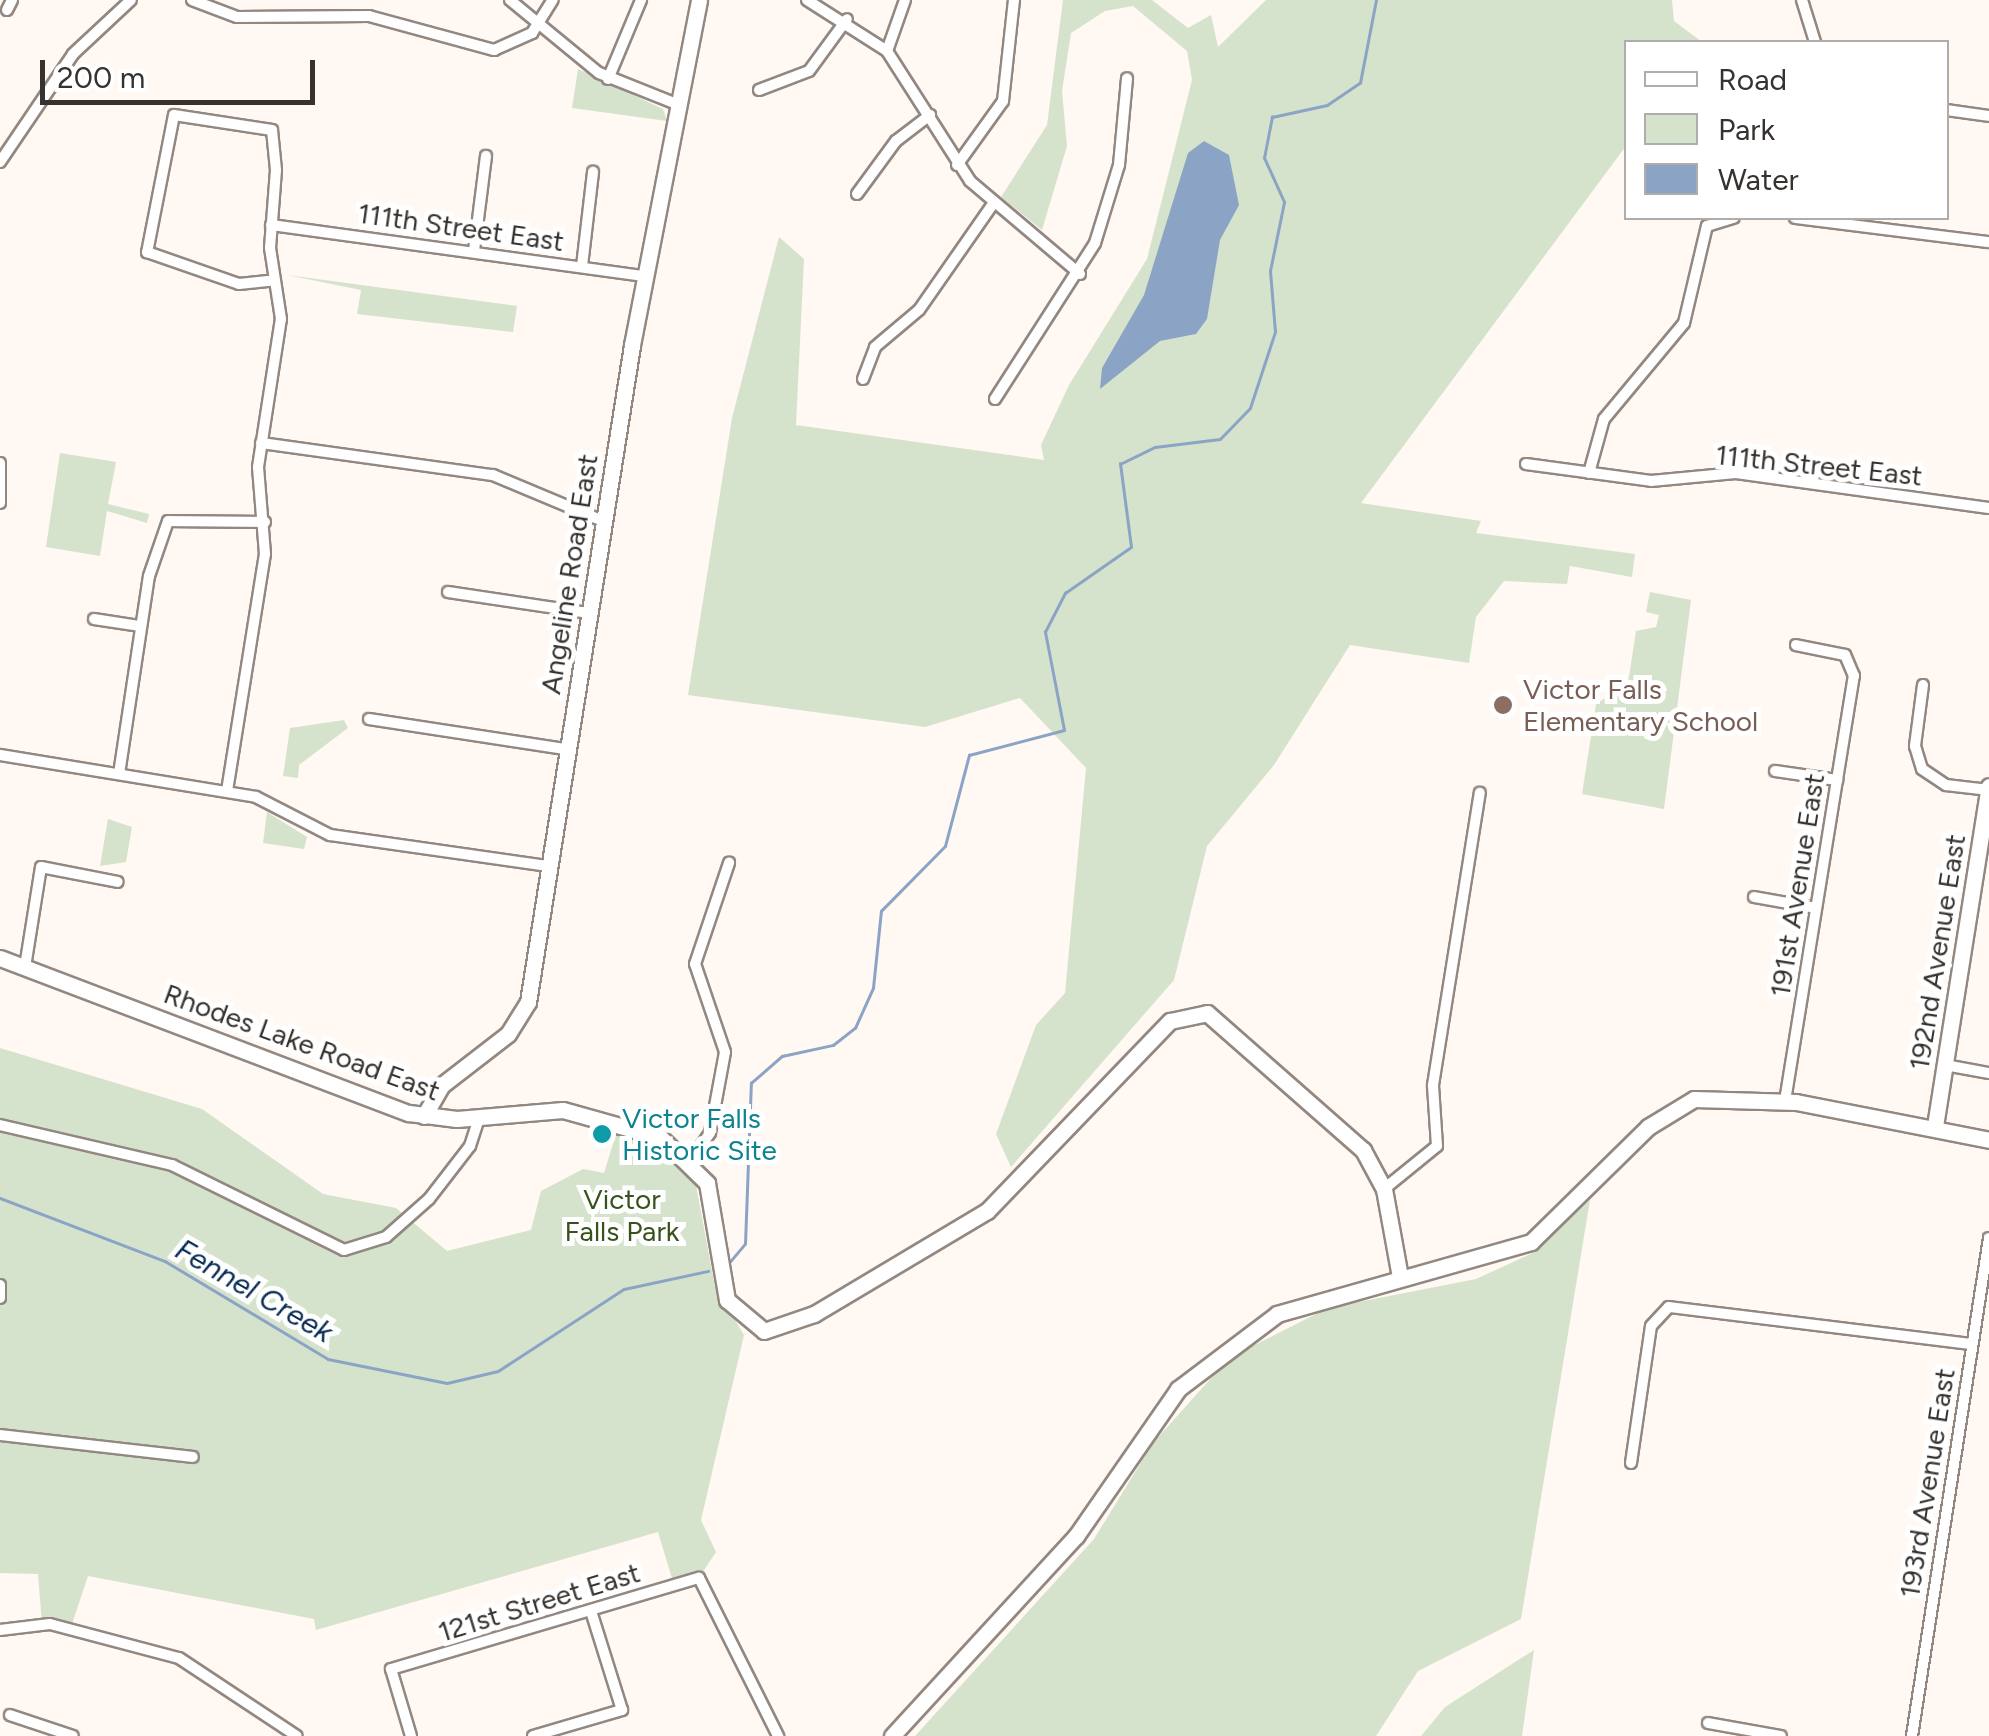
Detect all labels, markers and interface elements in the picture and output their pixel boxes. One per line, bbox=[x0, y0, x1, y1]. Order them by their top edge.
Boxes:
scale bar bbox=[45, 40, 320, 102]
legend bbox=[1624, 40, 1949, 220]
text: 200 m bbox=[57, 59, 145, 96]
text: Road bbox=[1718, 61, 1787, 98]
text: Park bbox=[1718, 111, 1775, 148]
text: Water bbox=[1718, 161, 1799, 198]
street label: 111th Street East bbox=[356, 196, 566, 258]
street label: 111th Street East bbox=[1714, 437, 1924, 493]
street label: Angeline Road East bbox=[533, 452, 605, 696]
place label: Victor Falls Elementary School bbox=[1523, 672, 1758, 738]
marker: Victor Falls Elementary School bbox=[1492, 694, 1514, 716]
street label: 191st Avenue East bbox=[1763, 771, 1831, 999]
street label: 192nd Avenue East bbox=[1902, 832, 1972, 1072]
street label: Rhodes Lake Road East bbox=[159, 976, 445, 1108]
place label: Victor Falls Historic Site bbox=[622, 1101, 777, 1167]
marker: Victor Falls Historic Site bbox=[591, 1123, 613, 1145]
park label: Victor Falls Park bbox=[565, 1182, 679, 1248]
water label: Fennel Creek bbox=[169, 1231, 339, 1351]
street label: 193rd Avenue East bbox=[1892, 1366, 1962, 1600]
street label: 121st Street East bbox=[434, 1555, 644, 1649]

